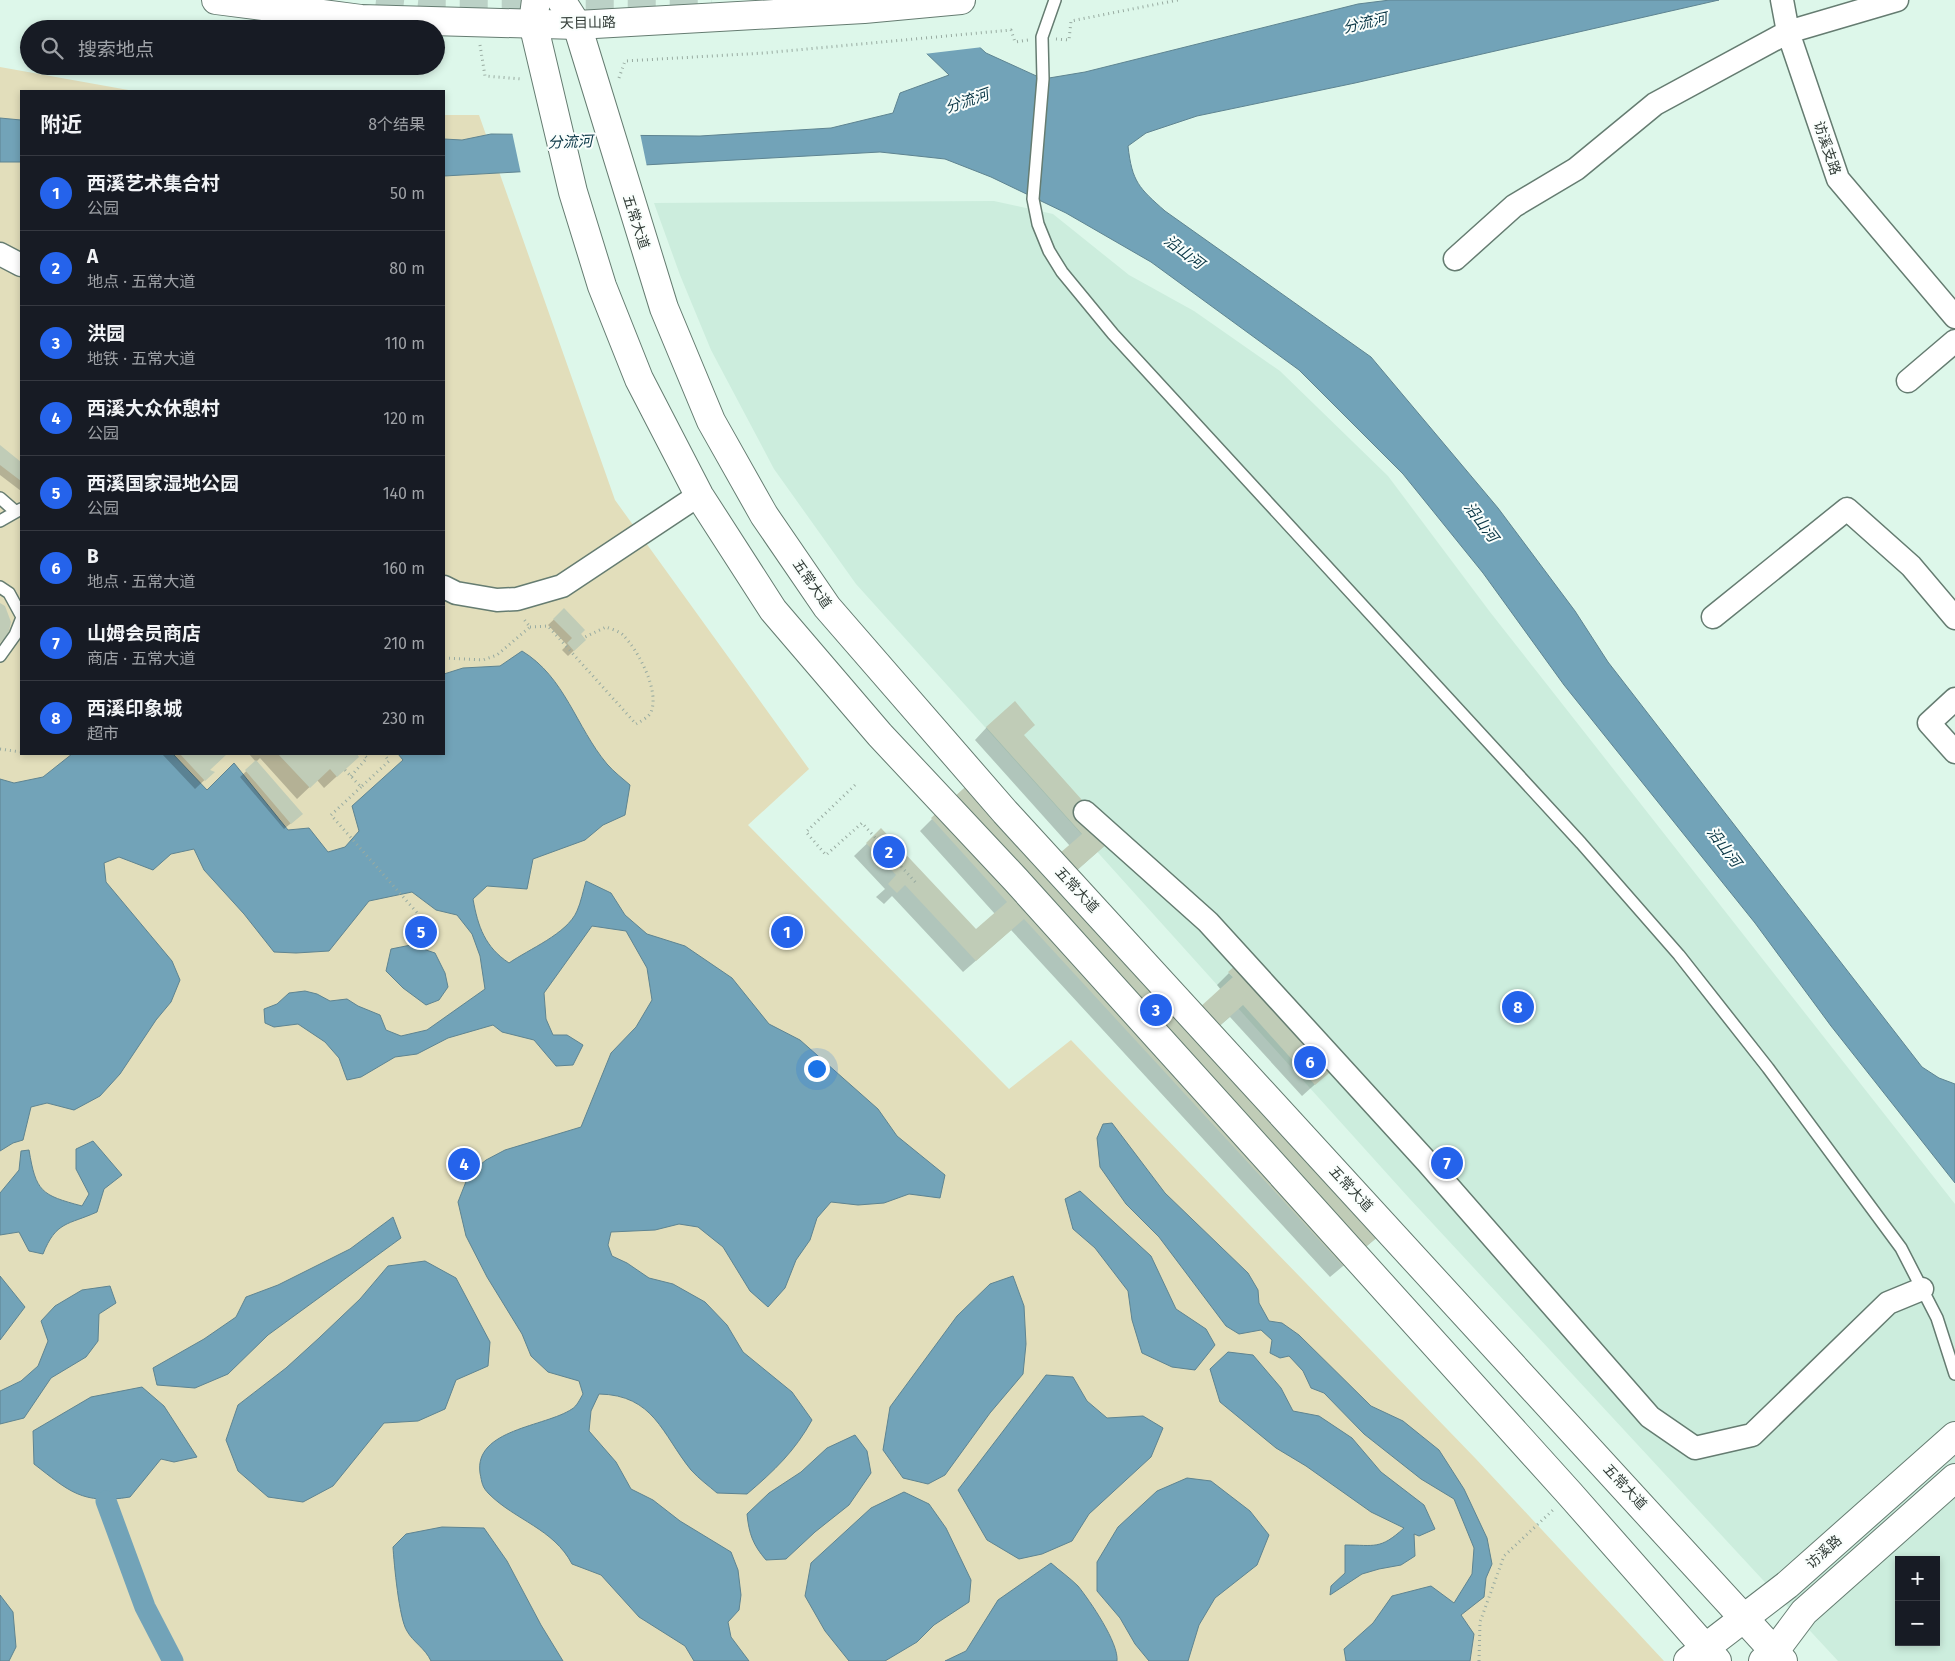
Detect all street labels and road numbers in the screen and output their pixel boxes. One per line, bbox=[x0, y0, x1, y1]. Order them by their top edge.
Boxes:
street label: 天目山路 bbox=[560, 14, 616, 32]
street label: 访溪支路 bbox=[1810, 119, 1844, 177]
street label: 五常大道 bbox=[619, 193, 653, 251]
street label: 五常大道 bbox=[789, 556, 835, 612]
street label: 五常大道 bbox=[1052, 864, 1102, 916]
street label: 五常大道 bbox=[1326, 1163, 1376, 1215]
street label: 五常大道 bbox=[1600, 1461, 1650, 1513]
street label: 访溪路 bbox=[1803, 1532, 1845, 1572]

